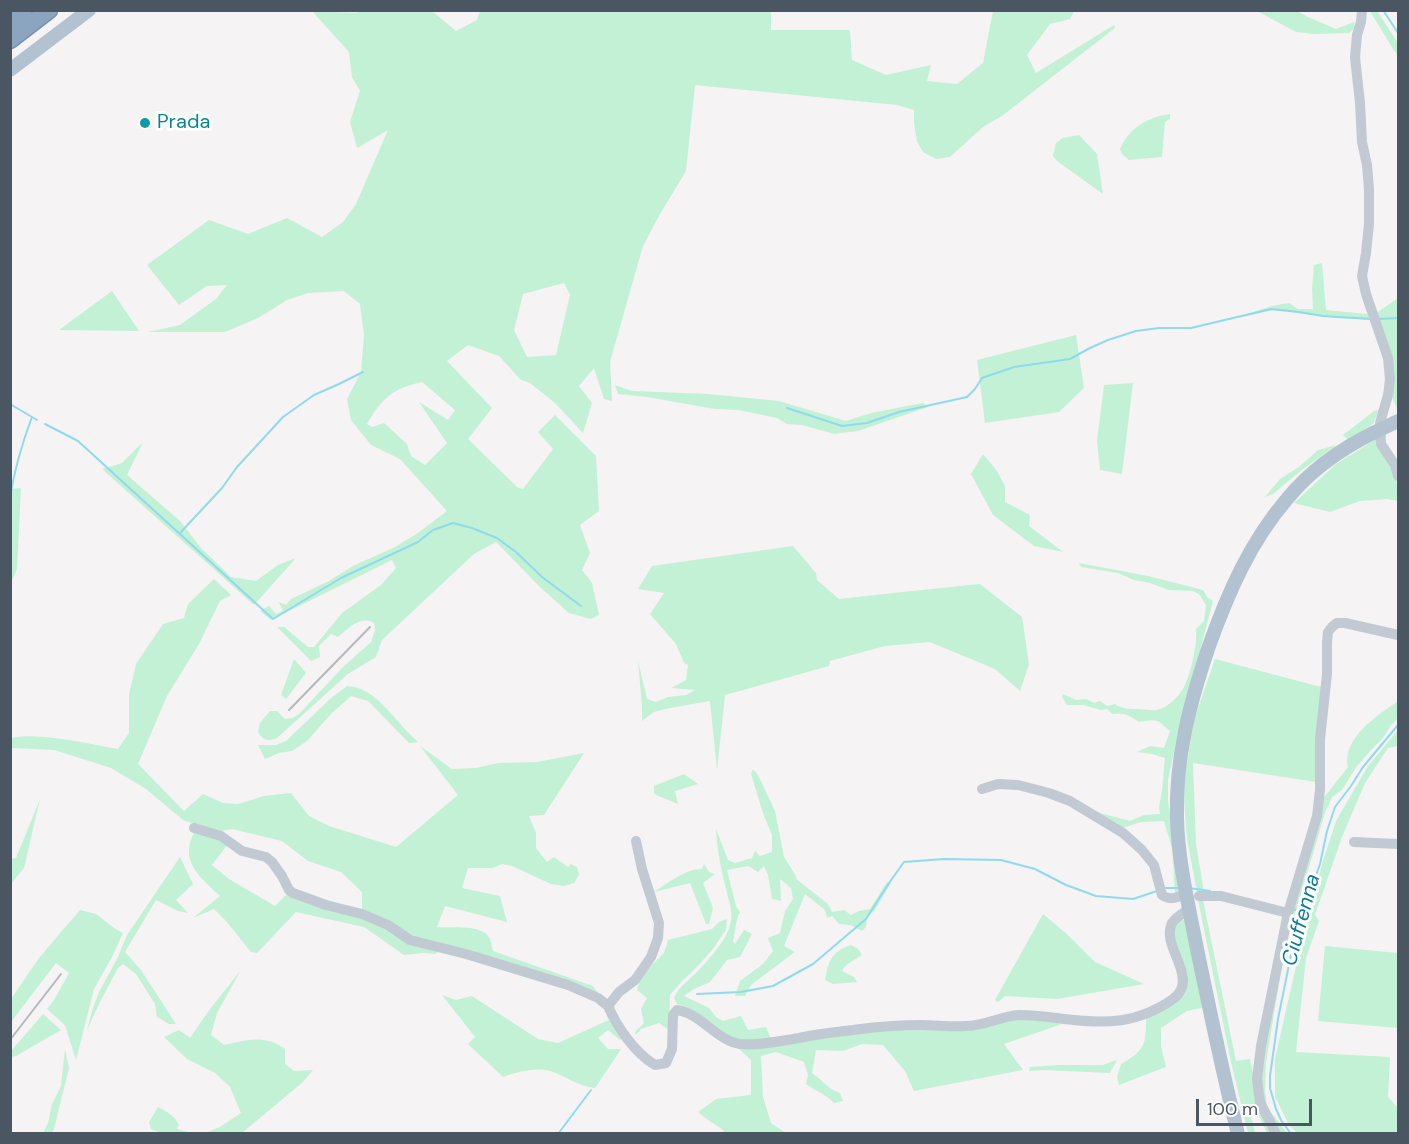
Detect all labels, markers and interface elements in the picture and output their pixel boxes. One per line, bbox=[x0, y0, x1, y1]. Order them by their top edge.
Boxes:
place label: Prada bbox=[157, 111, 210, 135]
marker: Prada bbox=[138, 116, 152, 130]
water label: Ciuffenna bbox=[1278, 871, 1326, 969]
scale bar bbox=[1199, 1087, 1314, 1125]
text: 100 m bbox=[1207, 1097, 1258, 1121]

